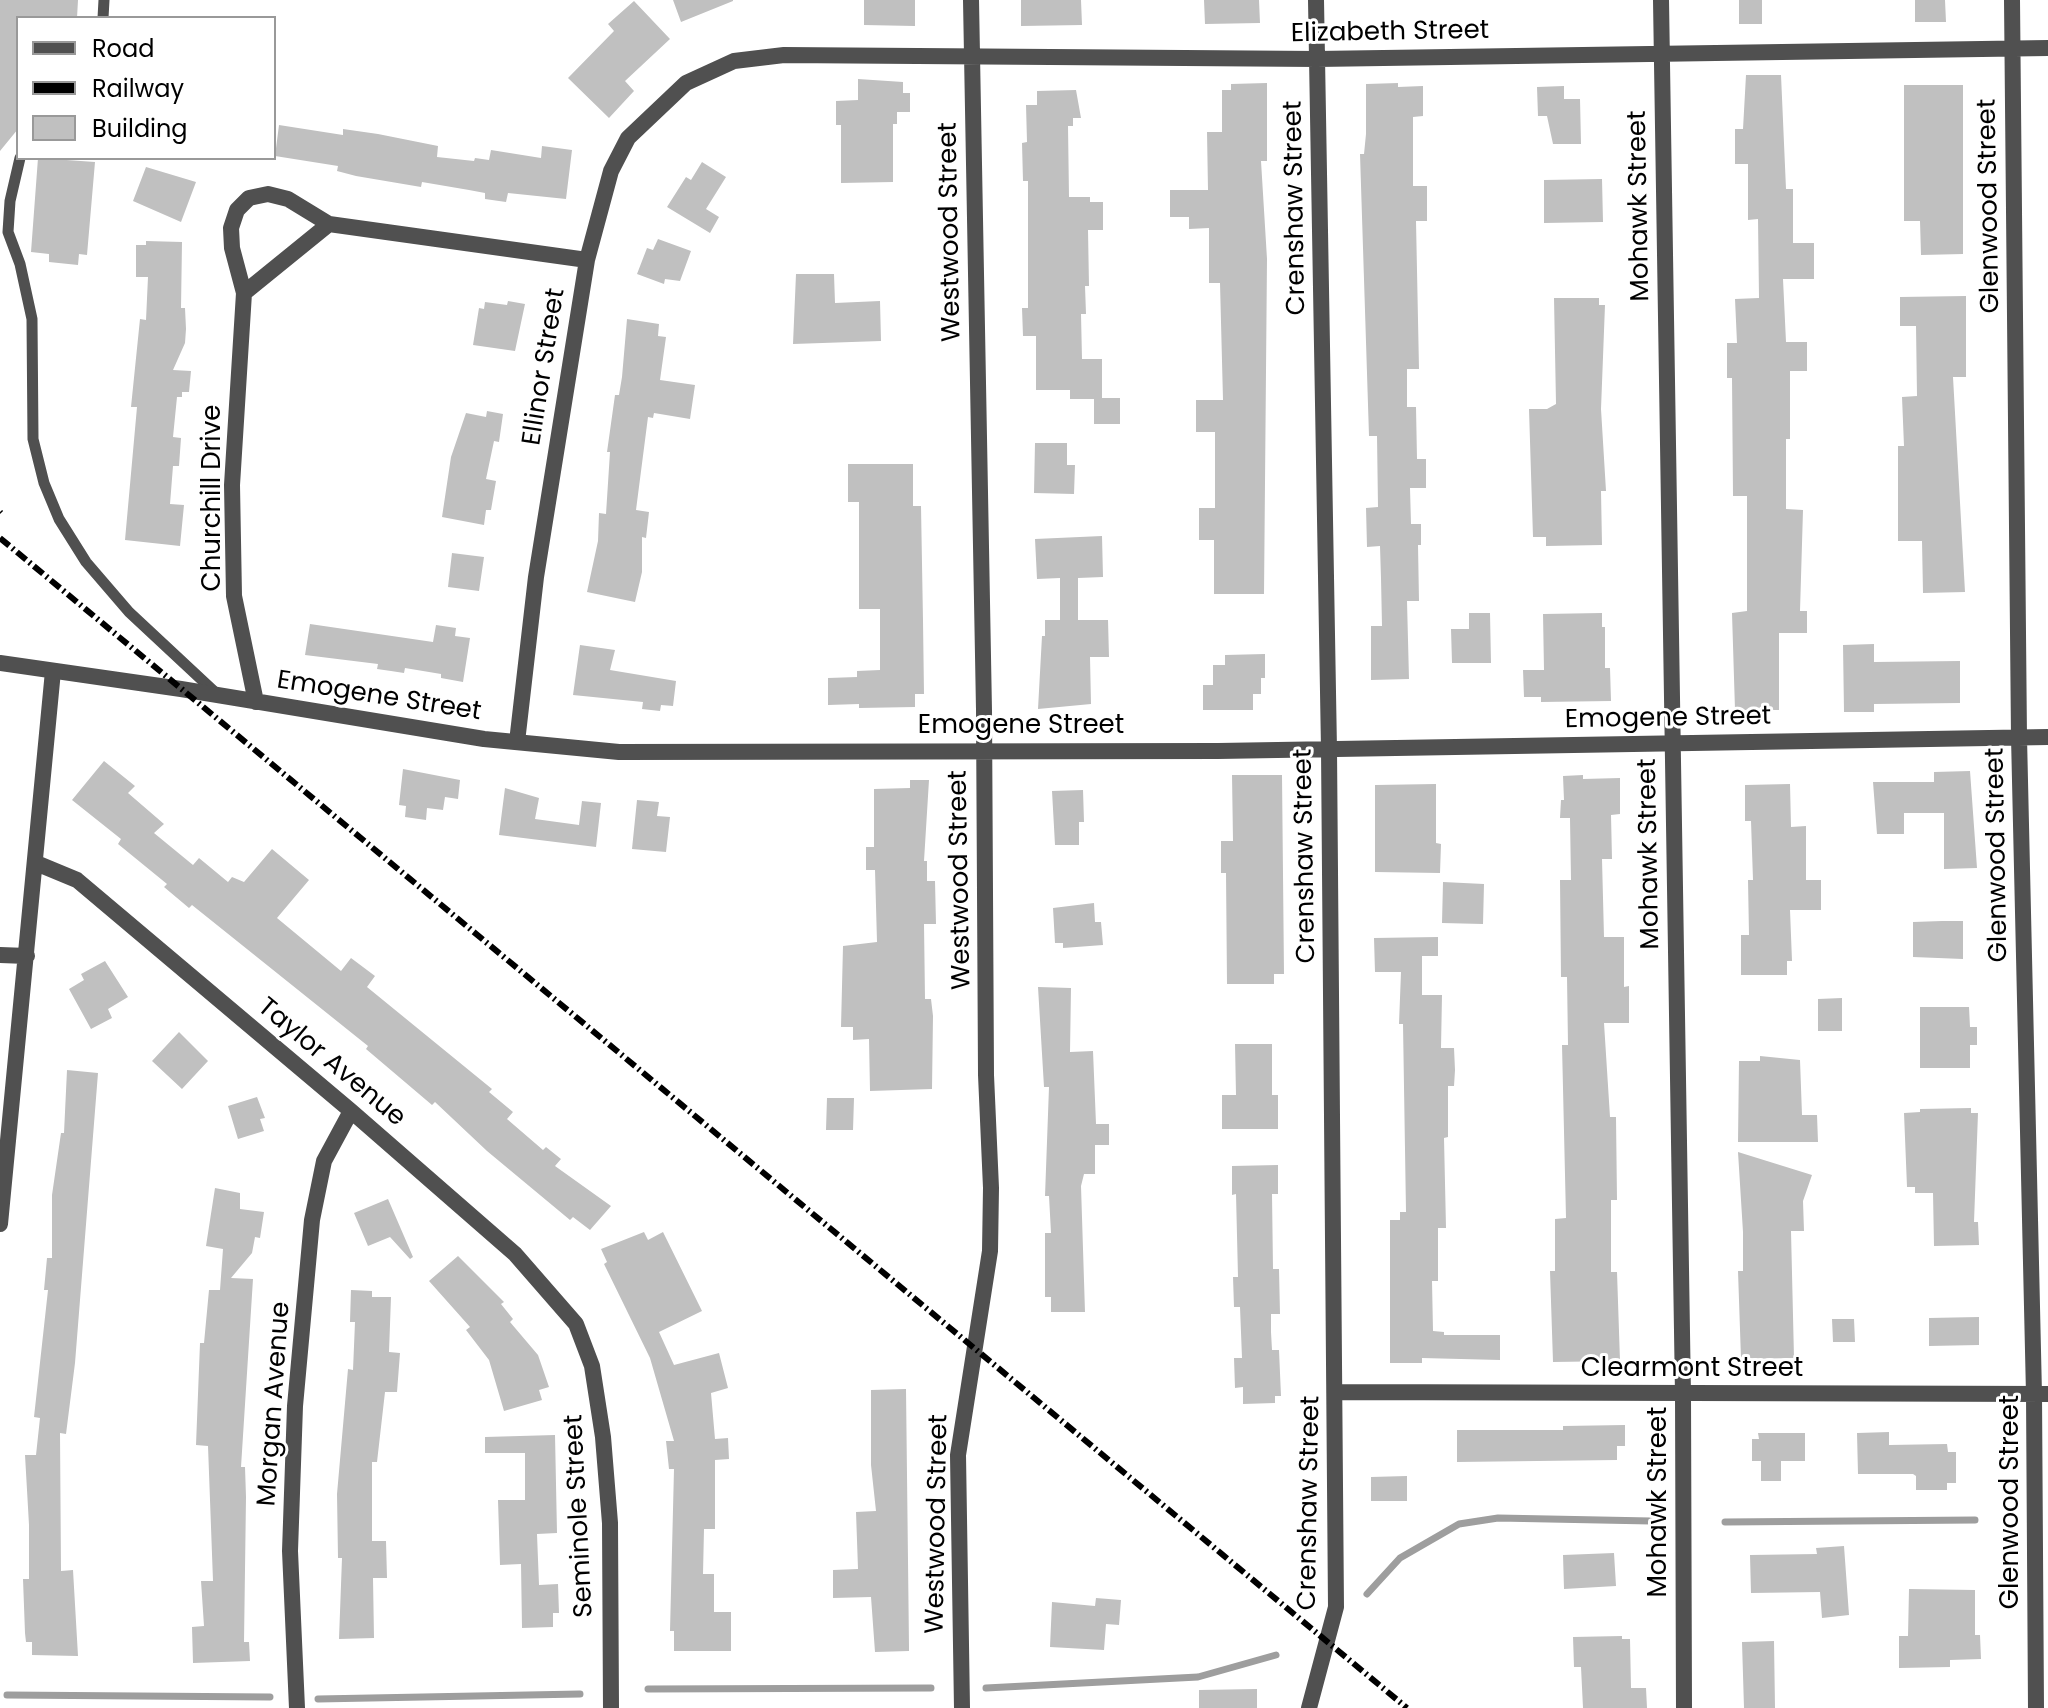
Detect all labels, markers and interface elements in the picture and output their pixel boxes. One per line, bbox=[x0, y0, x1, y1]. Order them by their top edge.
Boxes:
legend bbox=[16, 16, 276, 160]
street label: Elizabeth Street bbox=[1291, 16, 1489, 50]
text: Road bbox=[92, 32, 154, 65]
text: Railway bbox=[92, 72, 184, 105]
street label: Glenwood Street bbox=[1973, 98, 2007, 314]
street label: Crenshaw Street bbox=[1279, 100, 1313, 316]
street label: Mohawk Street bbox=[1623, 110, 1657, 302]
text: Building bbox=[92, 112, 188, 145]
street label: Westwood Street bbox=[933, 122, 969, 342]
street label: Ellinor Street bbox=[517, 286, 573, 448]
street label: Churchill Drive bbox=[197, 405, 229, 591]
street label: Emogene Street bbox=[275, 665, 483, 729]
street label: Emogene Street bbox=[1565, 702, 1771, 736]
street label: Emogene Street bbox=[918, 710, 1124, 742]
street label: Glenwood Street bbox=[1981, 747, 2015, 963]
street label: Crenshaw Street bbox=[1289, 748, 1323, 964]
street label: Mohawk Street bbox=[1633, 758, 1667, 950]
street label: Westwood Street bbox=[943, 770, 979, 990]
street label: Taylor Avenue bbox=[251, 992, 411, 1134]
street label: Morgan Avenue bbox=[252, 1301, 298, 1507]
street label: Clearmont Street bbox=[1581, 1353, 1803, 1385]
street label: Crenshaw Street bbox=[1293, 1395, 1327, 1611]
street label: Glenwood Street bbox=[1995, 1395, 2027, 1609]
street label: Mohawk Street bbox=[1643, 1406, 1675, 1598]
street label: Seminole Street bbox=[559, 1414, 601, 1618]
street label: Westwood Street bbox=[920, 1414, 956, 1634]

